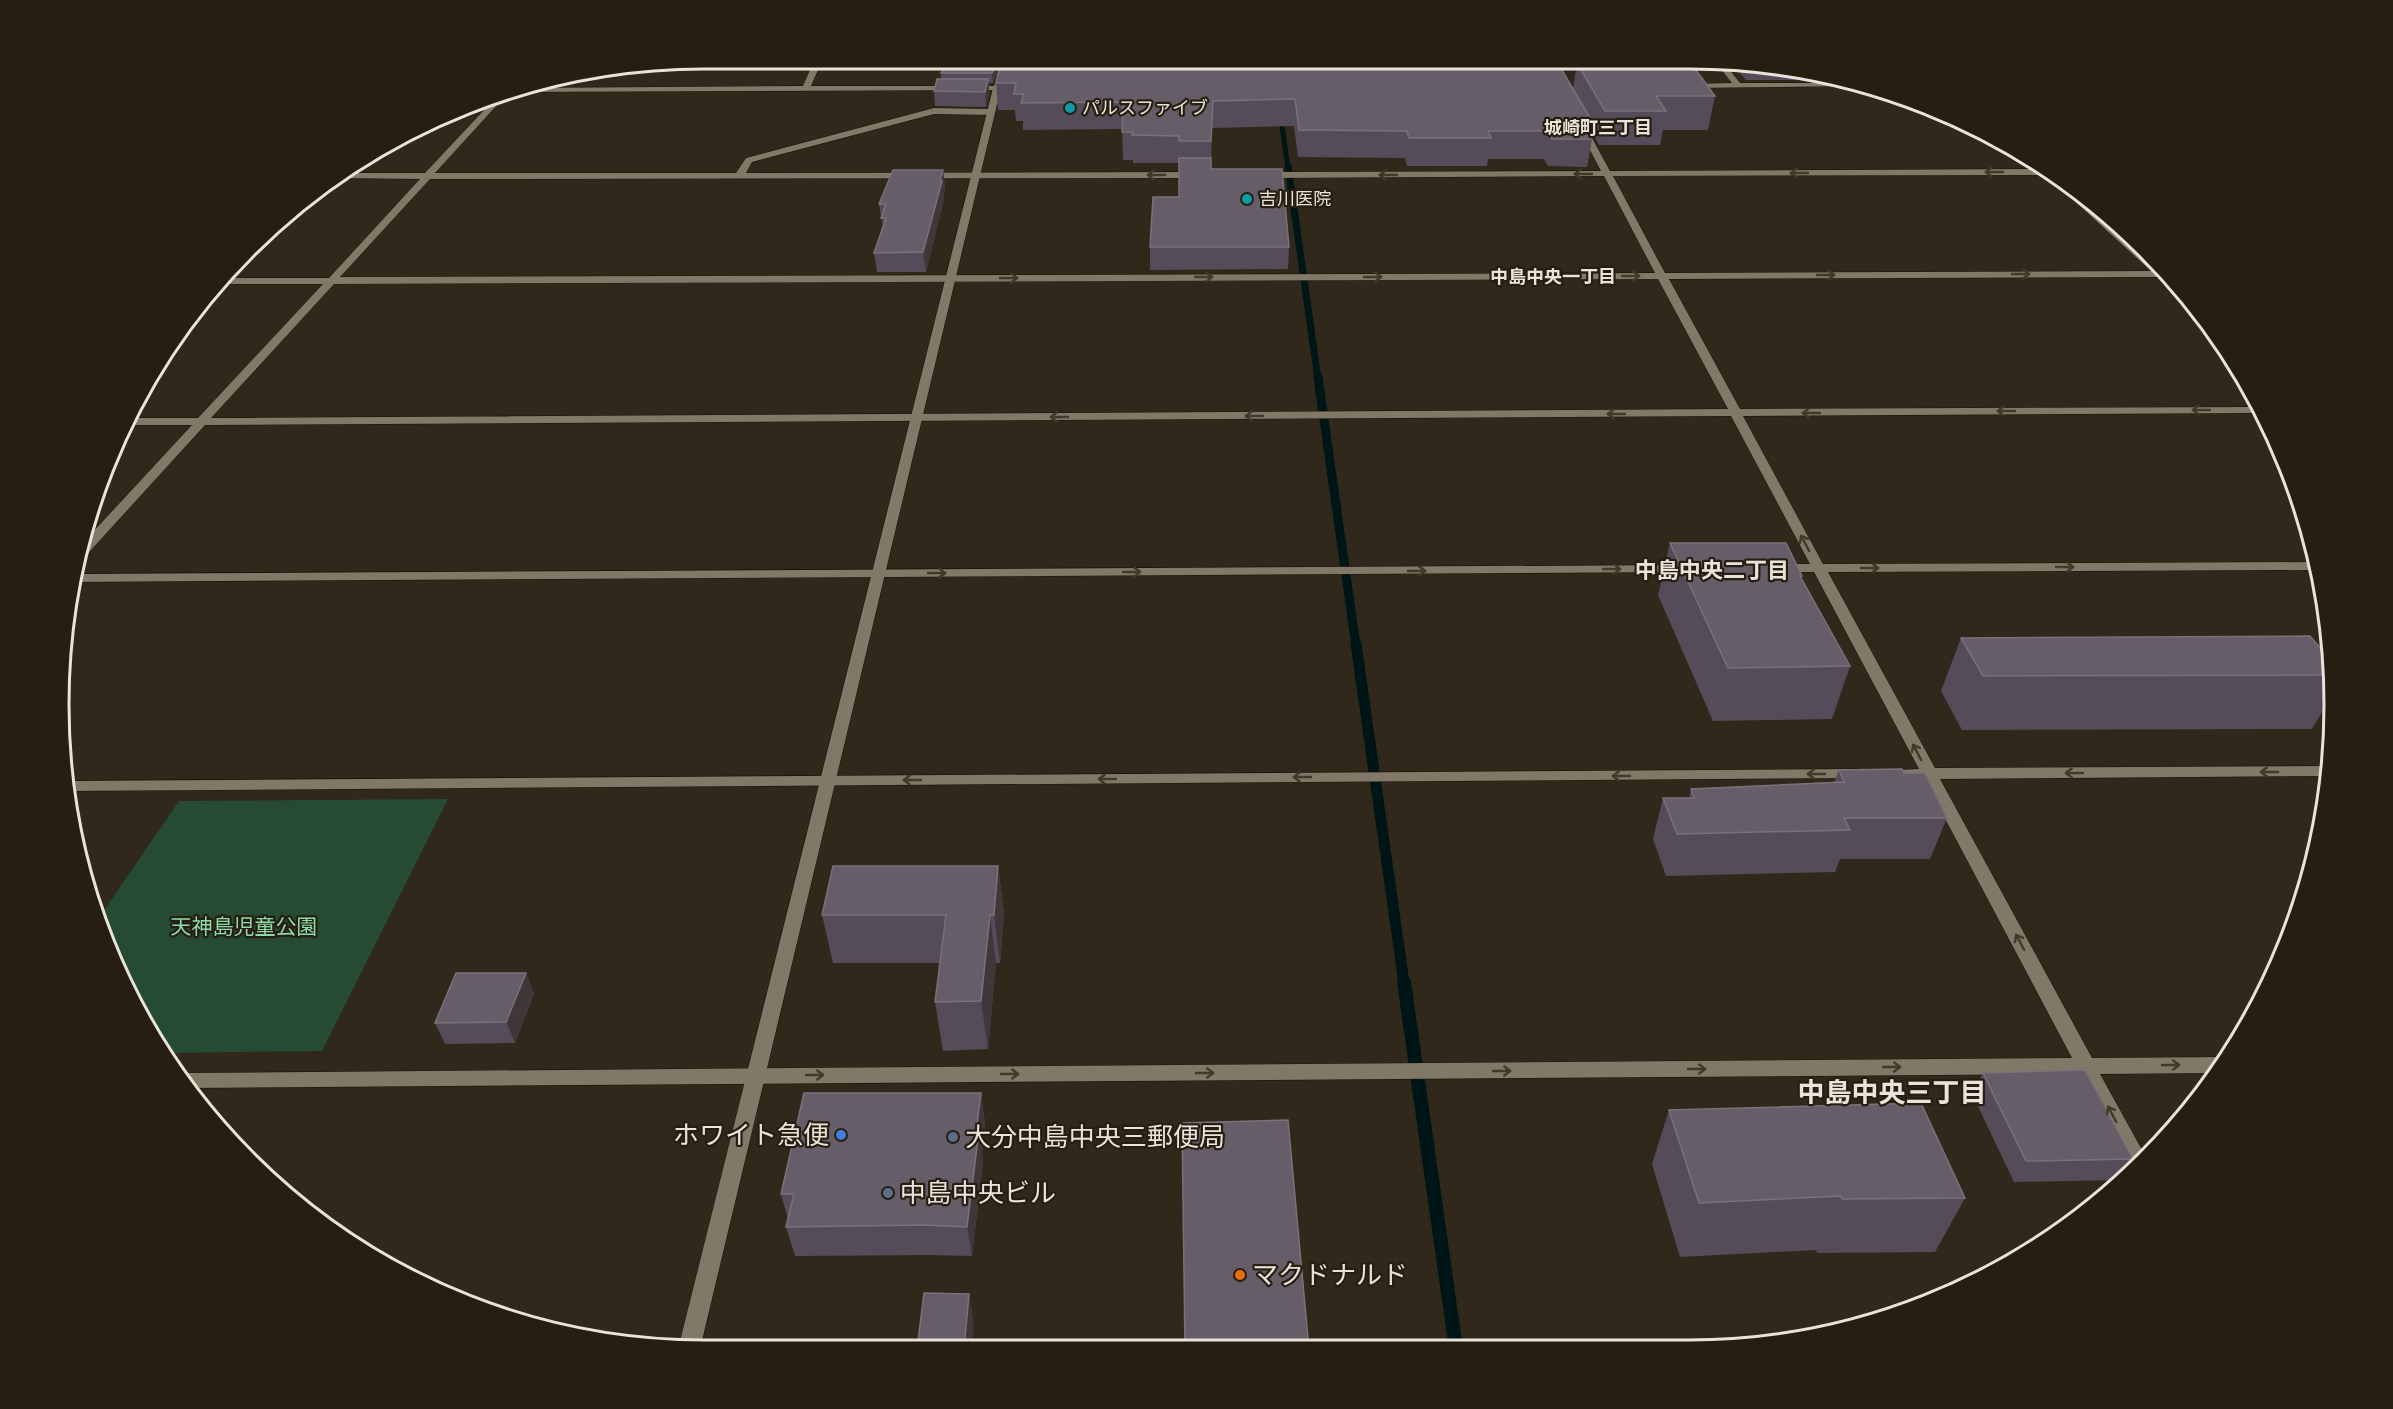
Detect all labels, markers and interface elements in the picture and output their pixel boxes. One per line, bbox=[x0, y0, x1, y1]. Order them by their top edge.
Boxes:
place label: パルスファイブ bbox=[1082, 97, 1208, 118]
marker: パルスファイブ bbox=[1063, 101, 1077, 115]
district label: 城崎町三丁目 bbox=[1544, 117, 1652, 138]
one-way arrow bbox=[1985, 166, 2005, 178]
one-way arrow bbox=[1790, 167, 1810, 179]
one-way arrow bbox=[1574, 168, 1594, 180]
one-way arrow bbox=[1147, 169, 1167, 181]
one-way arrow bbox=[1379, 169, 1399, 180]
place label: 吉川医院 bbox=[1259, 188, 1331, 209]
marker: 吉川医院 bbox=[1240, 192, 1254, 206]
district label: 中島中央一丁目 bbox=[1490, 266, 1616, 287]
one-way arrow bbox=[2010, 268, 2030, 280]
one-way arrow bbox=[1815, 269, 1835, 281]
one-way arrow bbox=[1620, 270, 1640, 282]
one-way arrow bbox=[1194, 271, 1214, 283]
one-way arrow bbox=[1362, 271, 1382, 283]
one-way arrow bbox=[999, 272, 1019, 284]
one-way arrow bbox=[2192, 404, 2212, 416]
one-way arrow bbox=[1997, 405, 2017, 417]
one-way arrow bbox=[1802, 407, 1822, 418]
one-way arrow bbox=[1607, 408, 1627, 420]
one-way arrow bbox=[1244, 410, 1264, 422]
one-way arrow bbox=[1049, 411, 1069, 423]
one-way arrow bbox=[1799, 535, 1810, 553]
district label: 中島中央二丁目 bbox=[1635, 557, 1789, 583]
one-way arrow bbox=[2055, 561, 2075, 573]
one-way arrow bbox=[1860, 562, 1880, 574]
one-way arrow bbox=[1602, 563, 1622, 575]
one-way arrow bbox=[1407, 565, 1427, 576]
one-way arrow bbox=[1122, 566, 1142, 578]
one-way arrow bbox=[927, 567, 947, 579]
one-way arrow bbox=[1911, 743, 1923, 761]
one-way arrow bbox=[2260, 766, 2280, 778]
one-way arrow bbox=[2065, 767, 2085, 779]
one-way arrow bbox=[1807, 768, 1827, 780]
one-way arrow bbox=[1612, 770, 1632, 781]
one-way arrow bbox=[1293, 771, 1313, 783]
one-way arrow bbox=[1098, 773, 1118, 785]
one-way arrow bbox=[903, 774, 923, 786]
park label: 天神島児童公園 bbox=[171, 914, 318, 939]
one-way arrow bbox=[2014, 934, 2025, 952]
one-way arrow bbox=[2161, 1059, 2181, 1071]
one-way arrow bbox=[1882, 1062, 1902, 1073]
one-way arrow bbox=[1687, 1063, 1707, 1075]
one-way arrow bbox=[1492, 1065, 1512, 1077]
one-way arrow bbox=[1194, 1067, 1214, 1078]
one-way arrow bbox=[999, 1068, 1019, 1080]
one-way arrow bbox=[804, 1069, 824, 1081]
district label: 中島中央三丁目 bbox=[1798, 1076, 1987, 1109]
one-way arrow bbox=[2106, 1106, 2118, 1123]
place label: ホワイト急便 bbox=[673, 1119, 829, 1150]
place label: 大分中島中央三郵便局 bbox=[965, 1121, 1225, 1152]
marker: ホワイト急便 bbox=[834, 1128, 848, 1142]
marker: 大分中島中央三郵便局 bbox=[946, 1130, 960, 1144]
place label: 中島中央ビル bbox=[900, 1177, 1056, 1208]
marker: 中島中央ビル bbox=[881, 1186, 895, 1200]
place label: マクドナルド bbox=[1252, 1259, 1408, 1290]
marker: マクドナルド bbox=[1233, 1268, 1247, 1282]

